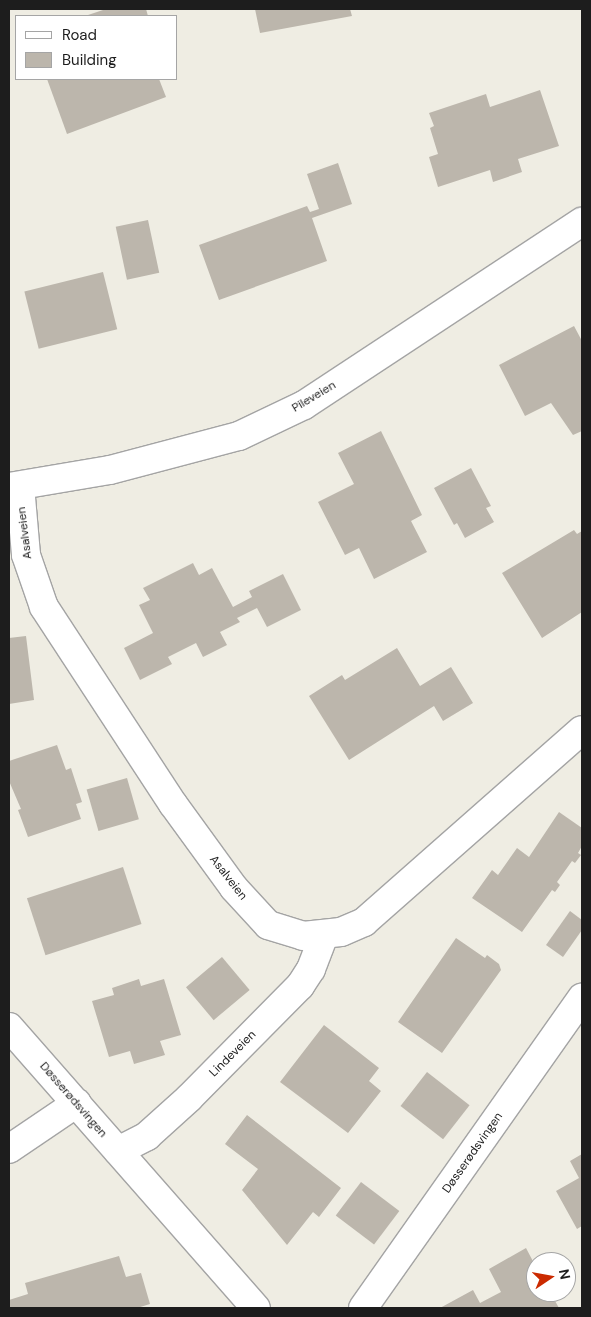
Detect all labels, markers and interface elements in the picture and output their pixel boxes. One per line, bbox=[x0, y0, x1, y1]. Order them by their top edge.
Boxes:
legend bbox=[15, 15, 178, 80]
text: Road bbox=[62, 25, 97, 45]
text: Building bbox=[62, 50, 117, 70]
street label: Pileveien bbox=[289, 378, 339, 416]
street label: Asalveien bbox=[15, 506, 35, 560]
street label: Asalveien bbox=[206, 853, 250, 903]
street label: Lindeveien bbox=[207, 1028, 259, 1080]
street label: Døsserødsvingen bbox=[36, 1059, 110, 1141]
street label: Døsserødsvingen bbox=[440, 1110, 506, 1196]
north arrow bbox=[526, 1252, 576, 1302]
text: N bbox=[555, 1267, 575, 1281]

